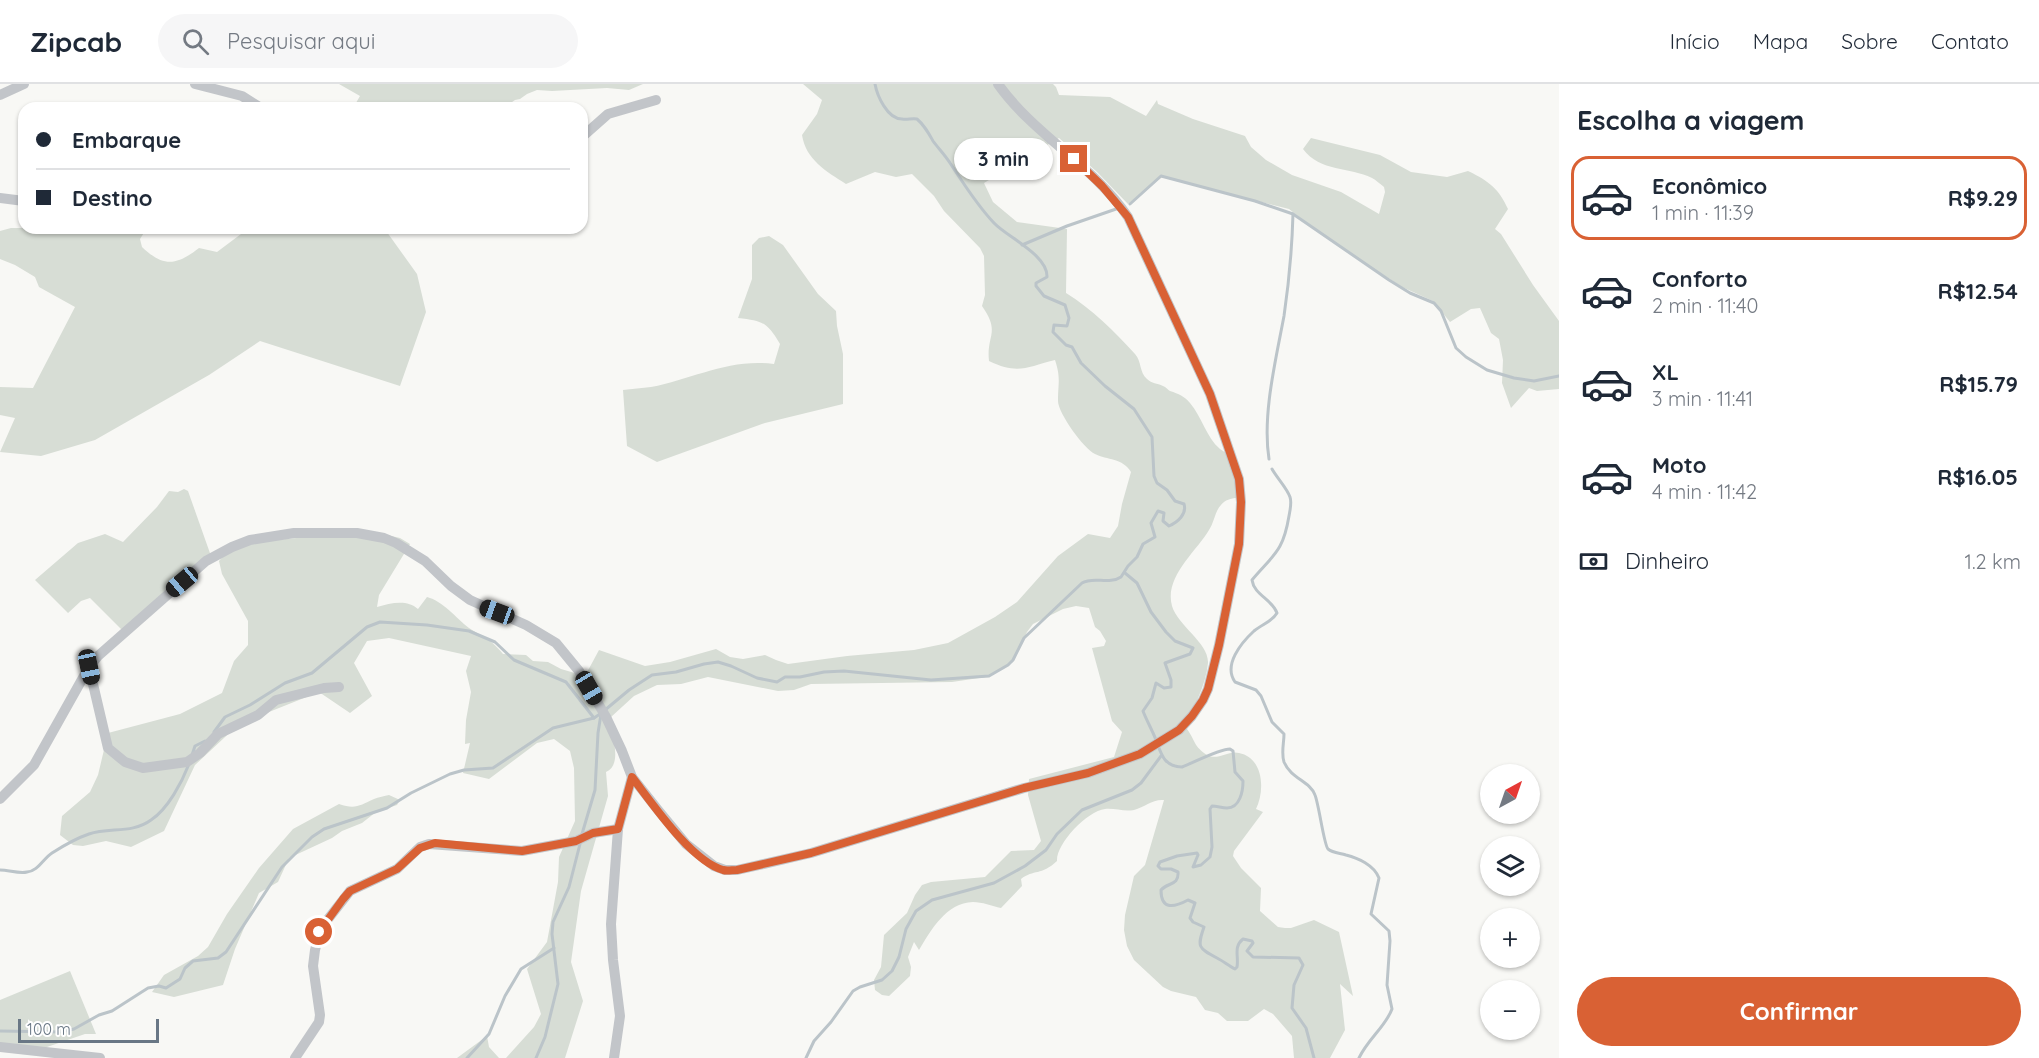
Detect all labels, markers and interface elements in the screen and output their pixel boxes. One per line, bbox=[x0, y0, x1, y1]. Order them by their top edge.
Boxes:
search box bbox=[158, 14, 578, 68]
text: Zipcab bbox=[30, 24, 122, 59]
icon: search bbox=[179, 25, 212, 58]
text: Pesquisar aqui bbox=[227, 27, 375, 55]
text: Início bbox=[1670, 28, 1720, 54]
text: Mapa bbox=[1753, 28, 1808, 54]
text: Sobre bbox=[1841, 28, 1898, 54]
text: Contato bbox=[1931, 28, 2009, 54]
text: Escolha a viagem bbox=[1577, 103, 1805, 137]
text: Embarque bbox=[72, 126, 181, 154]
callout: 3 min bbox=[954, 138, 1053, 180]
route end bbox=[1060, 145, 1087, 172]
text: 3 min bbox=[978, 146, 1029, 171]
icon: car bbox=[1580, 171, 1634, 225]
text: Econômico bbox=[1652, 172, 1767, 200]
text: Destino bbox=[72, 184, 153, 212]
text: R$9.29 bbox=[1948, 184, 2018, 212]
text: 1 min · 11:39 bbox=[1652, 200, 1754, 225]
icon: car bbox=[1580, 264, 1634, 318]
text: Conforto bbox=[1652, 265, 1747, 293]
text: R$12.54 bbox=[1938, 277, 2018, 305]
text: 2 min · 11:40 bbox=[1652, 293, 1758, 318]
icon: car bbox=[1580, 357, 1634, 411]
text: XL bbox=[1652, 358, 1679, 386]
text: R$15.79 bbox=[1939, 370, 2018, 398]
text: 3 min · 11:41 bbox=[1652, 386, 1753, 411]
icon: car bbox=[1580, 450, 1634, 504]
text: Moto bbox=[1652, 451, 1706, 479]
text: R$16.05 bbox=[1937, 463, 2018, 491]
text: 4 min · 11:42 bbox=[1652, 479, 1757, 504]
icon: cash bbox=[1577, 545, 1610, 578]
text: Dinheiro bbox=[1625, 547, 1709, 575]
text: 1.2 km bbox=[1965, 549, 2021, 574]
car bbox=[162, 564, 202, 600]
car bbox=[477, 597, 517, 627]
car bbox=[76, 648, 102, 686]
car bbox=[572, 668, 606, 708]
north arrow bbox=[1480, 764, 1540, 824]
map controls bbox=[1480, 764, 1540, 1040]
button: layers bbox=[1480, 836, 1540, 896]
button: + bbox=[1480, 908, 1540, 968]
route start bbox=[305, 918, 332, 945]
button: Confirmar bbox=[1577, 977, 2021, 1046]
button: − bbox=[1480, 980, 1540, 1040]
scale bar bbox=[18, 1016, 159, 1044]
text: 100 m bbox=[27, 1019, 71, 1039]

